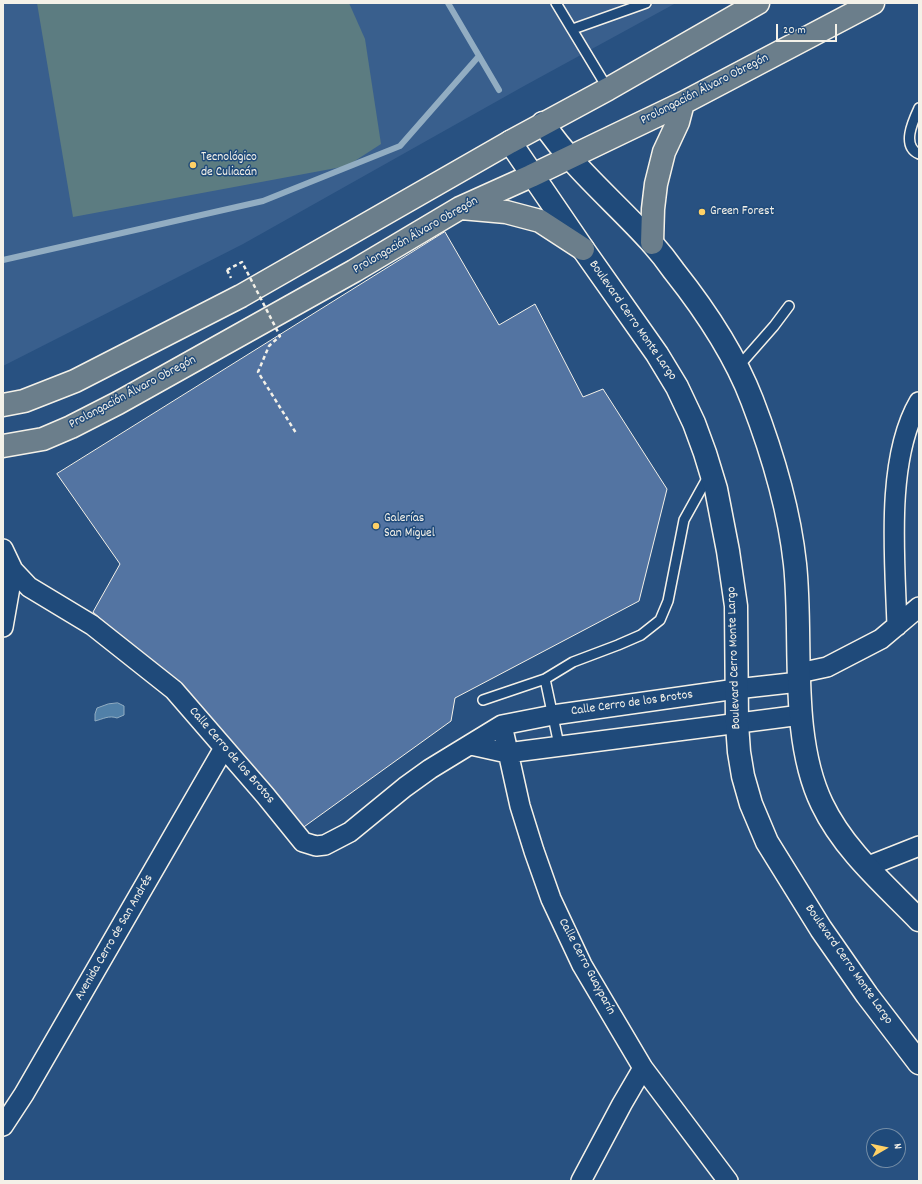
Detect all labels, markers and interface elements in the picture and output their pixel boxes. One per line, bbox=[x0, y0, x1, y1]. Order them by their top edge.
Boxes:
scale bar bbox=[778, 16, 839, 42]
text: 20 m bbox=[783, 22, 806, 39]
street label: Prolongación Álvaro Obregón bbox=[638, 51, 772, 129]
place label: Tecnológico de Culiacán bbox=[201, 150, 257, 181]
marker: Tecnológico de Culiacán bbox=[188, 160, 198, 170]
street label: Prolongación Álvaro Obregón bbox=[351, 194, 481, 278]
place label: Green Forest bbox=[710, 204, 774, 220]
marker: Green Forest bbox=[697, 207, 707, 217]
street label: Boulevard Cerro Monte Largo bbox=[585, 258, 679, 384]
street label: Prolongación Álvaro Obregón bbox=[67, 353, 199, 433]
place label: Galerías San Miguel bbox=[384, 511, 435, 542]
marker: Galerías San Miguel bbox=[371, 521, 381, 531]
street label: Boulevard Cerro Monte Largo bbox=[725, 586, 745, 730]
street label: Calle Cerro de los Brotos bbox=[570, 688, 694, 720]
street label: Calle Cerro de los Brotos bbox=[185, 705, 277, 807]
street label: Avenida Cerro de San Andrés bbox=[72, 872, 158, 1004]
street label: Boulevard Cerro Monte Largo bbox=[801, 902, 895, 1028]
street label: Calle Cerro Guayparín bbox=[554, 916, 618, 1018]
north arrow bbox=[866, 1128, 906, 1168]
text: N bbox=[889, 1142, 905, 1150]

